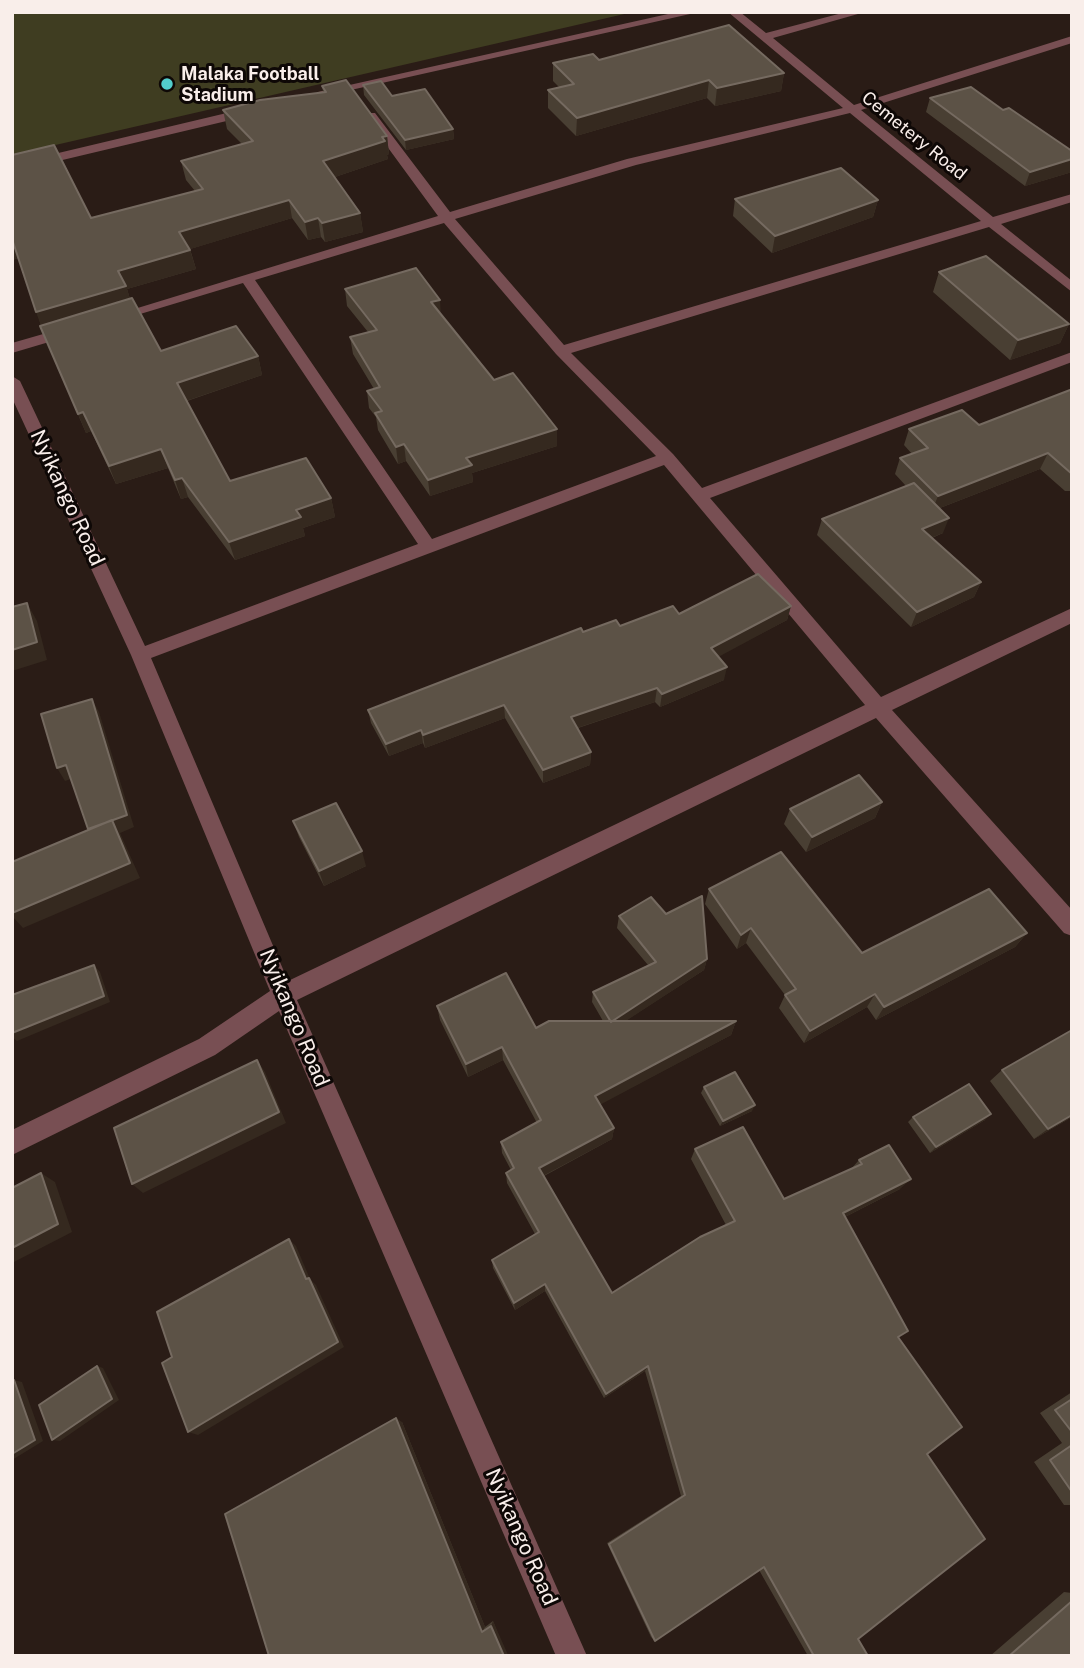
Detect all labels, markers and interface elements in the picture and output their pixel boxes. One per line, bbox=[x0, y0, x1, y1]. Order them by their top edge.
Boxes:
place label: Malaka Football Stadium bbox=[181, 63, 319, 106]
marker: Malaka Football Stadium bbox=[159, 76, 175, 92]
street label: Cemetery Road bbox=[857, 87, 971, 185]
street label: Nyikango Road bbox=[25, 426, 109, 570]
street label: Nyikango Road bbox=[254, 945, 334, 1091]
street label: Nyikango Road bbox=[480, 1465, 562, 1609]

